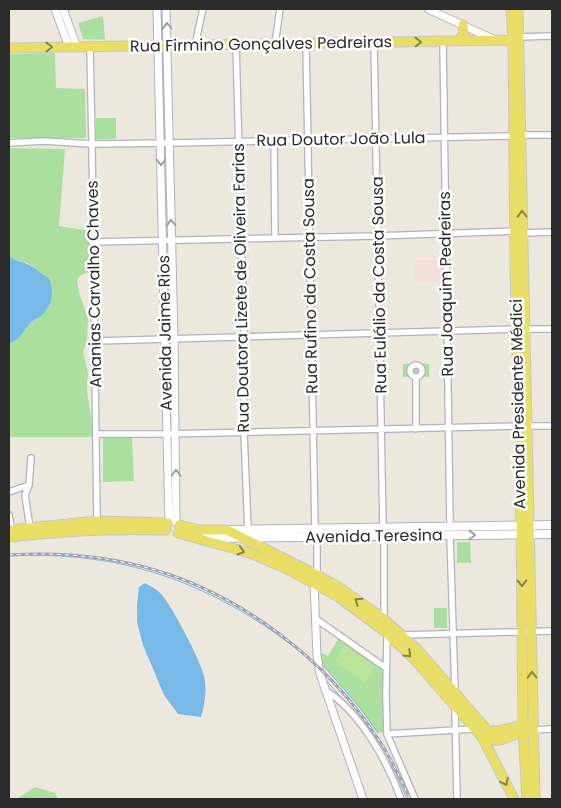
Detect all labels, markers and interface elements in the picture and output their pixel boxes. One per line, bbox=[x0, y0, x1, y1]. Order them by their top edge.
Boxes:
one-way arrow bbox=[162, 22, 172, 30]
street label: Rua Firmino Gonçalves Pedreiras bbox=[130, 30, 392, 58]
one-way arrow bbox=[415, 37, 423, 47]
one-way arrow bbox=[46, 42, 53, 52]
street label: Rua Doutor João Lula bbox=[256, 126, 426, 152]
street label: Rua Doutora Lizete de Oliveira Farias bbox=[227, 143, 255, 433]
one-way arrow bbox=[156, 159, 166, 167]
street label: Rua Eulálio da Costa Sousa bbox=[366, 176, 392, 394]
street label: Rua Rufino da Costa Sousa bbox=[297, 178, 323, 394]
street label: Ananias Carvalho Chaves bbox=[81, 180, 107, 388]
street label: Rua Joaquim Pedreiras bbox=[433, 191, 459, 377]
one-way arrow bbox=[517, 210, 527, 218]
one-way arrow bbox=[166, 219, 176, 226]
street label: Avenida Jaime Rios bbox=[152, 255, 178, 411]
street label: Avenida Presidente Médici bbox=[505, 299, 531, 509]
one-way arrow bbox=[171, 469, 181, 476]
street label: Avenida Teresina bbox=[305, 523, 443, 549]
one-way arrow bbox=[469, 530, 477, 540]
one-way arrow bbox=[237, 545, 245, 555]
one-way arrow bbox=[517, 580, 527, 587]
one-way arrow bbox=[355, 598, 364, 607]
one-way arrow bbox=[402, 648, 411, 657]
one-way arrow bbox=[527, 670, 537, 678]
one-way arrow bbox=[499, 777, 509, 786]

